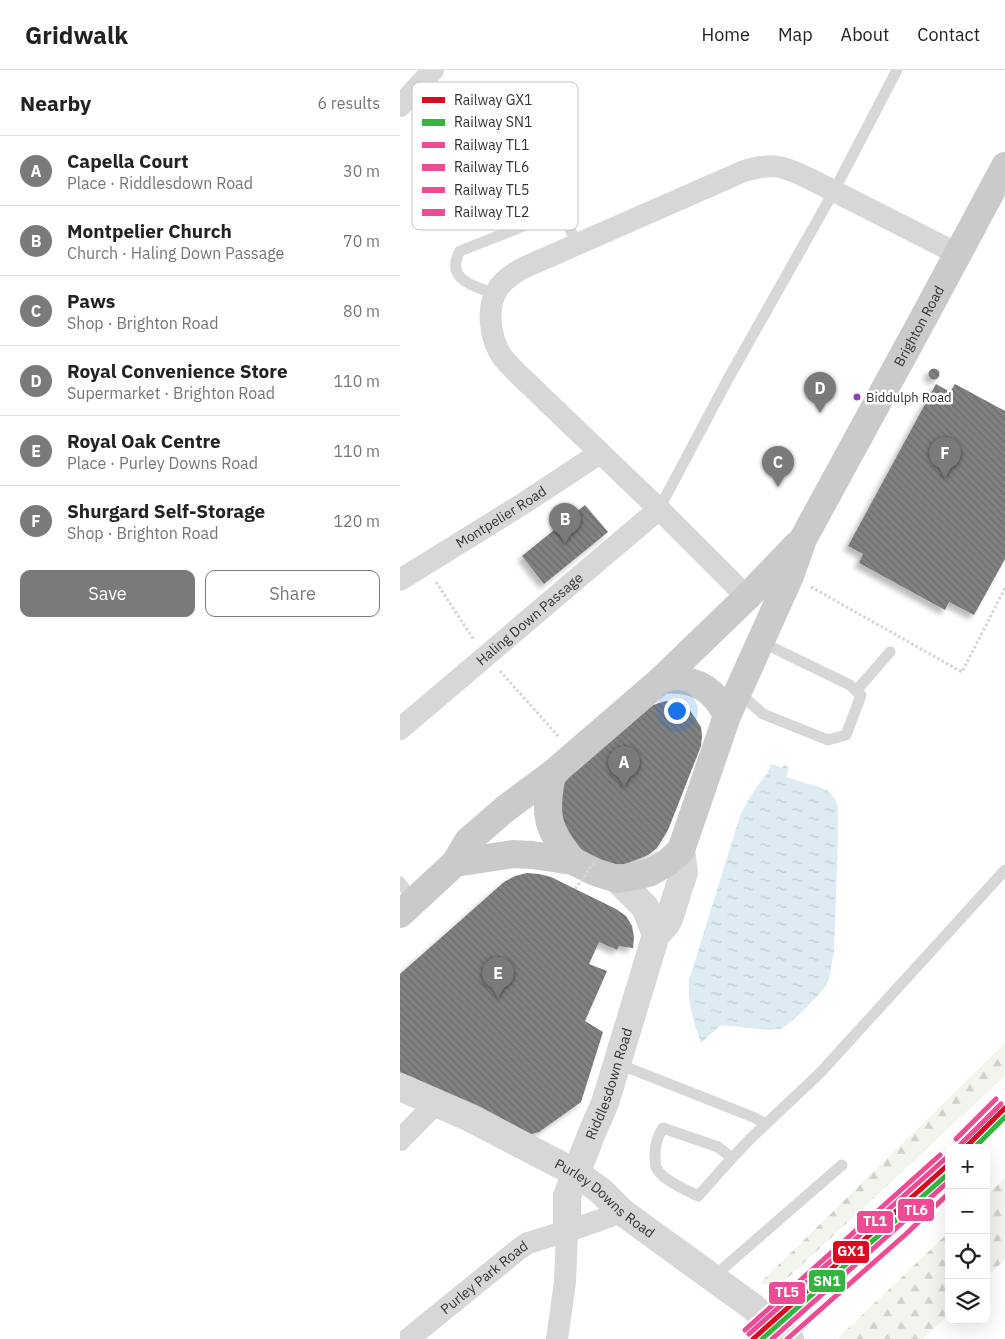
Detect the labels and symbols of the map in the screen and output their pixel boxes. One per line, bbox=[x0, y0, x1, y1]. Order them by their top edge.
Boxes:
legend bbox=[412, 82, 578, 230]
text: Railway GX1 bbox=[454, 91, 533, 109]
text: Railway SN1 bbox=[454, 113, 532, 131]
text: Railway TL1 bbox=[454, 136, 529, 154]
text: Railway TL6 bbox=[454, 158, 529, 176]
text: Railway TL5 bbox=[454, 181, 529, 199]
text: Railway TL2 bbox=[454, 203, 529, 221]
street label: Brighton Road bbox=[890, 282, 948, 370]
pin: D bbox=[804, 372, 836, 413]
place label: Biddulph Road bbox=[866, 389, 952, 406]
marker: Biddulph Road bbox=[852, 392, 862, 402]
pin: F bbox=[929, 437, 961, 478]
pin: C bbox=[762, 446, 794, 487]
street label: Montpelier Road bbox=[452, 482, 550, 552]
pin: B bbox=[549, 503, 581, 544]
street label: Haling Down Passage bbox=[472, 568, 587, 669]
your location bbox=[664, 698, 690, 724]
pin: A bbox=[608, 746, 640, 787]
pin: E bbox=[482, 957, 514, 998]
street label: Riddlesdown Road bbox=[581, 1026, 636, 1142]
street label: Purley Downs Road bbox=[552, 1155, 658, 1242]
line badge: TL6 bbox=[897, 1198, 935, 1222]
text: TL6 bbox=[904, 1201, 928, 1219]
line badge: TL1 bbox=[856, 1210, 894, 1234]
text: TL1 bbox=[863, 1212, 888, 1230]
street label: Purley Park Road bbox=[437, 1237, 531, 1318]
line badge: GX1 bbox=[832, 1240, 870, 1264]
text: GX1 bbox=[837, 1242, 865, 1260]
line badge: SN1 bbox=[808, 1269, 846, 1293]
text: SN1 bbox=[813, 1272, 841, 1290]
line badge: TL5 bbox=[768, 1281, 806, 1305]
text: TL5 bbox=[775, 1283, 799, 1301]

